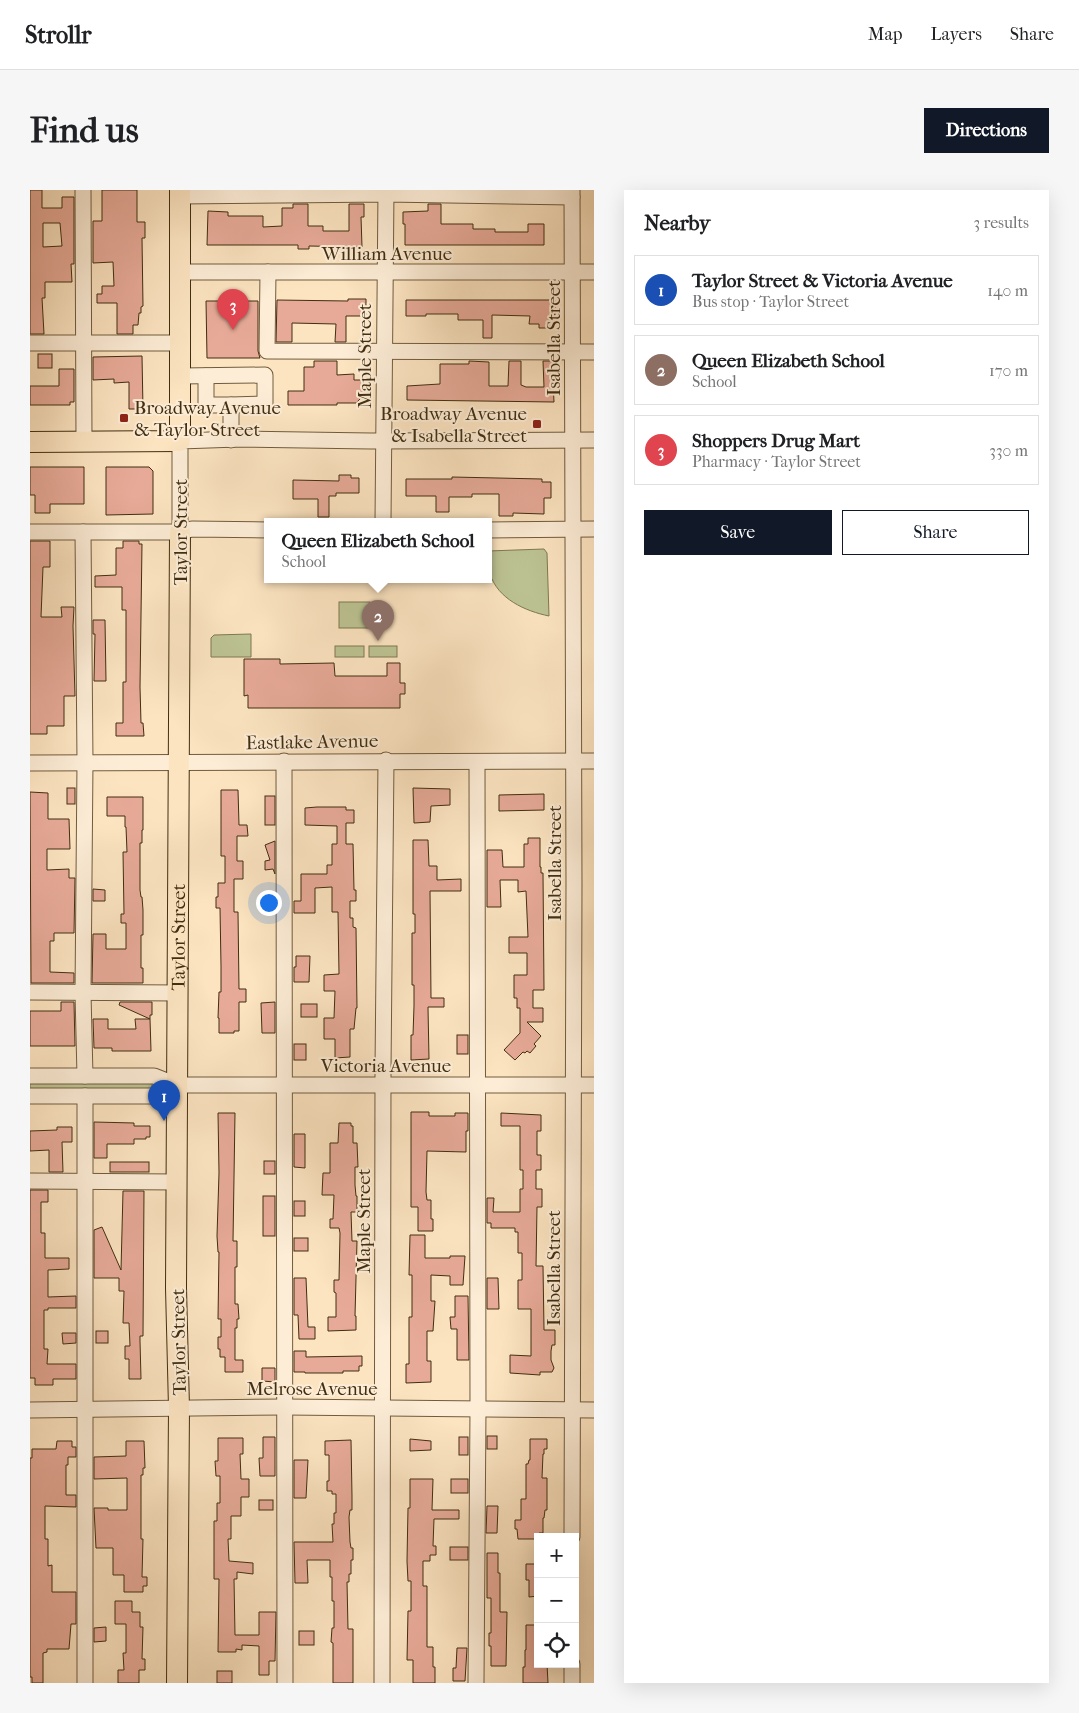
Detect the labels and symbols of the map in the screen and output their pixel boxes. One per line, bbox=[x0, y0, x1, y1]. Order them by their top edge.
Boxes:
street label: William Avenue bbox=[321, 243, 452, 265]
street label: Isabella Street bbox=[543, 280, 565, 396]
pin: 3 bbox=[217, 289, 249, 330]
street label: Maple Street bbox=[354, 303, 376, 409]
place label: Broadway Avenue & Taylor Street bbox=[134, 397, 281, 441]
place label: Broadway Avenue & Isabella Street bbox=[380, 403, 527, 447]
marker: Broadway Avenue & Taylor Street bbox=[118, 412, 130, 424]
marker: Broadway Avenue & Isabella Street bbox=[531, 418, 543, 430]
street label: Taylor Street bbox=[170, 478, 192, 585]
pin: 2 bbox=[362, 600, 394, 641]
street label: Eastlake Avenue bbox=[246, 730, 378, 754]
street label: Isabella Street bbox=[544, 805, 566, 921]
street label: Taylor Street bbox=[168, 883, 190, 990]
your location bbox=[256, 890, 282, 916]
street label: Victoria Avenue bbox=[320, 1055, 451, 1077]
pin: 1 bbox=[148, 1080, 180, 1121]
street label: Maple Street bbox=[353, 1168, 375, 1274]
street label: Isabella Street bbox=[543, 1210, 565, 1326]
street label: Taylor Street bbox=[167, 1288, 191, 1395]
street label: Melrose Avenue bbox=[246, 1378, 378, 1400]

